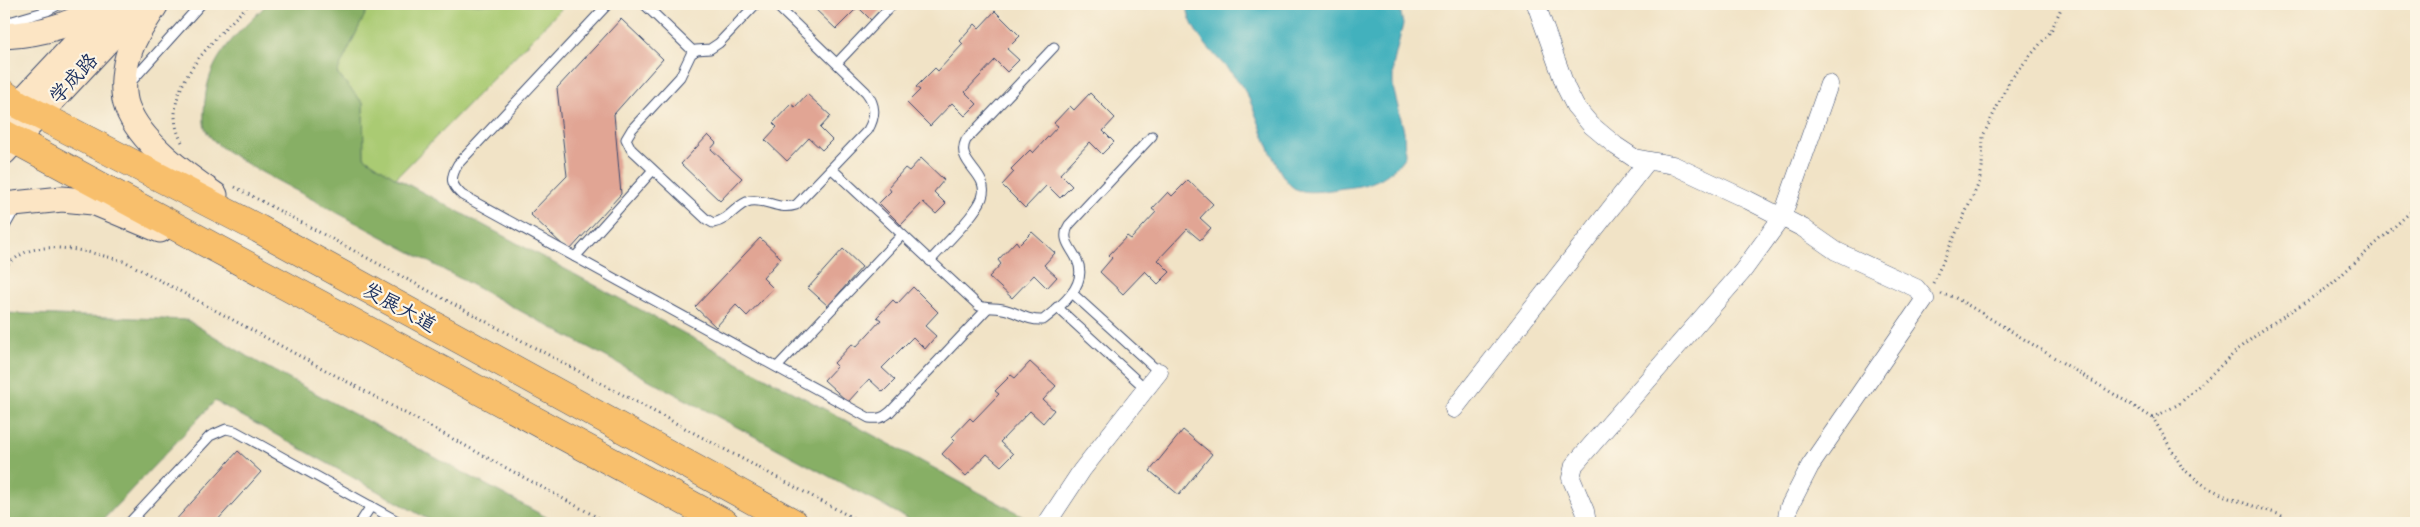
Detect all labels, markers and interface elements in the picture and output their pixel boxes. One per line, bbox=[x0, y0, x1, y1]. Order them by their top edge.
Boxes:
street label: 学成路 bbox=[44, 47, 104, 109]
street label: 发展大道 bbox=[359, 277, 441, 338]

